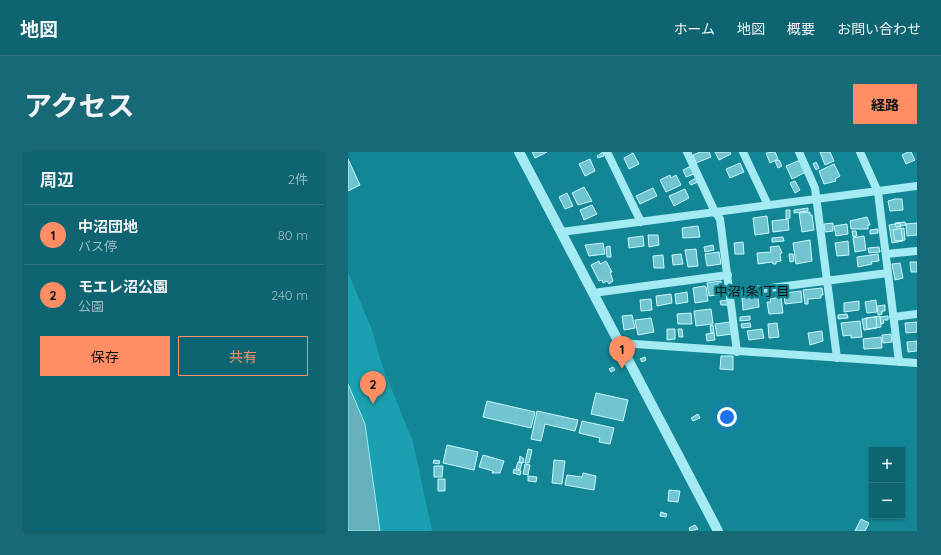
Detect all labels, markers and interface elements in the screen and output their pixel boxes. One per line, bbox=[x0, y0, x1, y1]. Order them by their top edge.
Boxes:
text: 地図 bbox=[20, 17, 58, 41]
text: ホーム bbox=[673, 20, 715, 38]
text: 地図 bbox=[737, 20, 765, 38]
text: 概要 bbox=[787, 20, 815, 38]
text: お問い合わせ bbox=[837, 20, 921, 38]
button: 経路 bbox=[853, 84, 917, 124]
text: アクセス bbox=[24, 88, 135, 123]
text: 周辺 bbox=[40, 169, 74, 190]
text: 2件 bbox=[288, 171, 308, 187]
text: 中沼団地 bbox=[78, 217, 138, 236]
text: 1 bbox=[50, 227, 56, 243]
text: 80 m bbox=[278, 227, 308, 243]
text: バス停 bbox=[78, 238, 117, 254]
text: モエレ沼公園 bbox=[78, 277, 168, 296]
district label: 中沼1条1丁目 bbox=[715, 283, 789, 299]
text: 2 bbox=[49, 287, 57, 303]
text: 240 m bbox=[271, 287, 308, 303]
text: 公園 bbox=[78, 298, 104, 314]
button: 保存 bbox=[40, 336, 170, 376]
button: 共有 bbox=[178, 336, 308, 376]
pin: 1 bbox=[609, 336, 635, 369]
pin: 2 bbox=[360, 371, 386, 404]
your location bbox=[717, 407, 737, 427]
map controls bbox=[869, 447, 905, 519]
button: + bbox=[869, 447, 905, 483]
button: − bbox=[869, 483, 905, 519]

